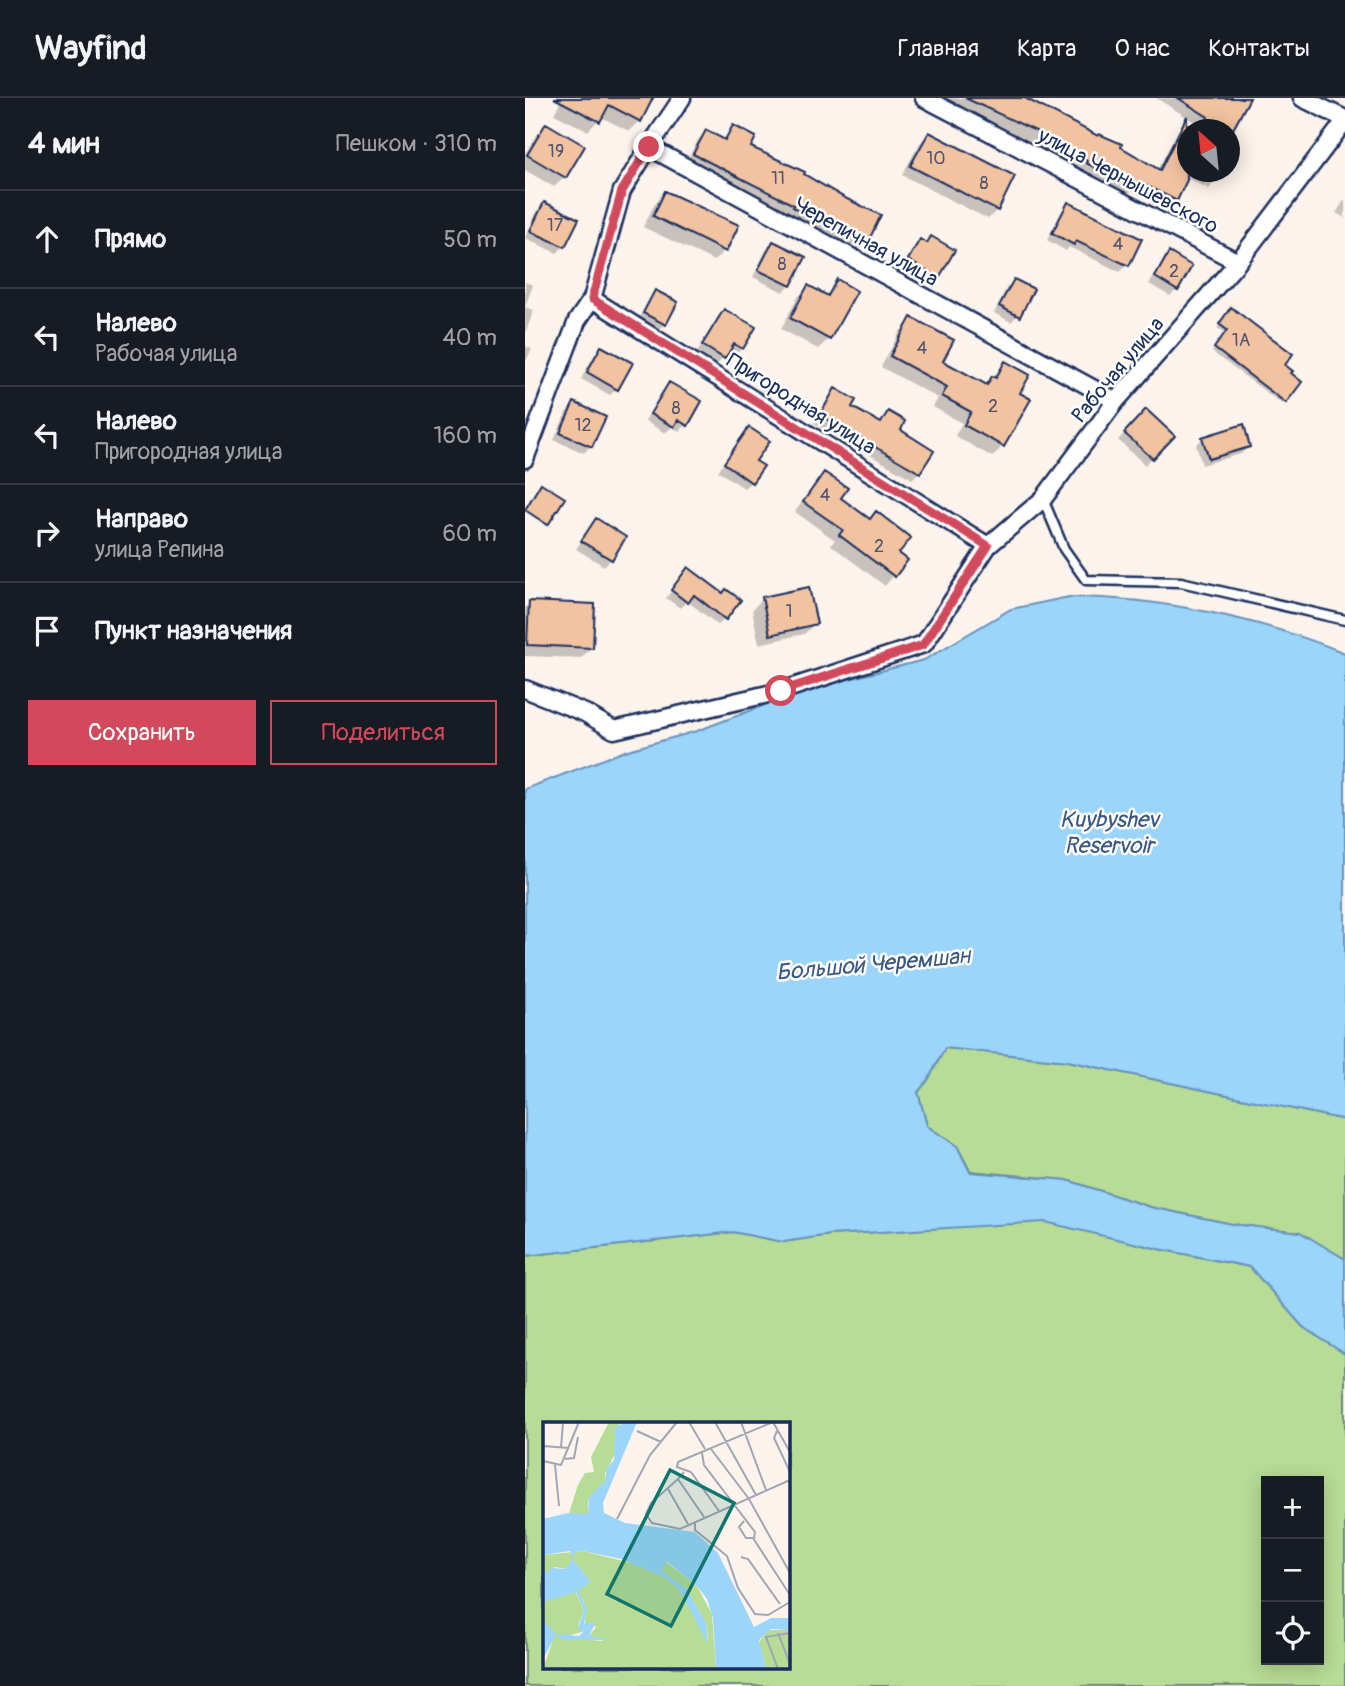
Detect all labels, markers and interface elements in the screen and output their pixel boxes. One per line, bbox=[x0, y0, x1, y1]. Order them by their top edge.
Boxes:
text: Wayfind bbox=[35, 28, 147, 69]
text: Главная bbox=[898, 34, 979, 63]
text: Карта bbox=[1017, 34, 1077, 63]
text: О нас bbox=[1115, 34, 1170, 63]
text: Контакты bbox=[1208, 34, 1310, 63]
north arrow bbox=[1177, 119, 1240, 182]
street label: улица Чернышевского bbox=[1032, 122, 1223, 240]
text: 4 мин bbox=[28, 125, 100, 162]
text: Пешком · 310 m bbox=[336, 129, 497, 158]
route end bbox=[633, 131, 664, 162]
house number: 19 bbox=[548, 140, 564, 163]
house number: 10 bbox=[926, 147, 946, 170]
house number: 11 bbox=[771, 167, 785, 190]
house number: 8 bbox=[979, 172, 989, 195]
street label: Черепичная улица bbox=[789, 191, 943, 293]
house number: 17 bbox=[547, 214, 564, 237]
icon: ahead bbox=[28, 220, 66, 258]
text: Прямо bbox=[95, 223, 166, 255]
text: 50 m bbox=[443, 225, 497, 254]
house number: 4 bbox=[1113, 233, 1124, 256]
house number: 8 bbox=[777, 253, 787, 276]
house number: 2 bbox=[1169, 260, 1179, 283]
text: Налево bbox=[95, 307, 177, 339]
street label: Рабочая улица bbox=[1066, 312, 1170, 428]
icon: left bbox=[28, 318, 66, 356]
text: 40 m bbox=[443, 323, 497, 352]
house number: 1А bbox=[1232, 329, 1251, 352]
house number: 4 bbox=[917, 337, 928, 360]
text: Рабочая улица bbox=[95, 339, 237, 368]
street label: Пригородная улица bbox=[721, 347, 881, 461]
house number: 2 bbox=[988, 395, 998, 418]
house number: 8 bbox=[671, 397, 681, 420]
text: Налево bbox=[95, 405, 177, 437]
house number: 12 bbox=[574, 414, 592, 437]
icon: left bbox=[28, 416, 66, 454]
text: 160 m bbox=[433, 421, 497, 450]
text: Пригородная улица bbox=[95, 437, 282, 466]
house number: 4 bbox=[820, 484, 831, 507]
text: Направо bbox=[95, 503, 188, 535]
icon: right bbox=[28, 514, 66, 552]
text: 60 m bbox=[442, 519, 497, 548]
text: улица Репина bbox=[95, 535, 224, 564]
house number: 2 bbox=[874, 535, 884, 558]
house number: 1 bbox=[785, 600, 793, 623]
icon: arrive bbox=[28, 612, 66, 650]
text: Пункт назначения bbox=[95, 615, 292, 647]
route start bbox=[765, 675, 796, 706]
button: Сохранить bbox=[28, 700, 256, 765]
button: Поделиться bbox=[270, 700, 497, 765]
water label: Kuybyshev Reservoir bbox=[1059, 805, 1161, 860]
water label: Большой Черемшан bbox=[775, 941, 974, 987]
inset map bbox=[543, 1422, 789, 1668]
map controls bbox=[1261, 1476, 1324, 1665]
button: + bbox=[1261, 1476, 1324, 1539]
button: − bbox=[1261, 1539, 1324, 1602]
button: locate bbox=[1261, 1602, 1324, 1665]

